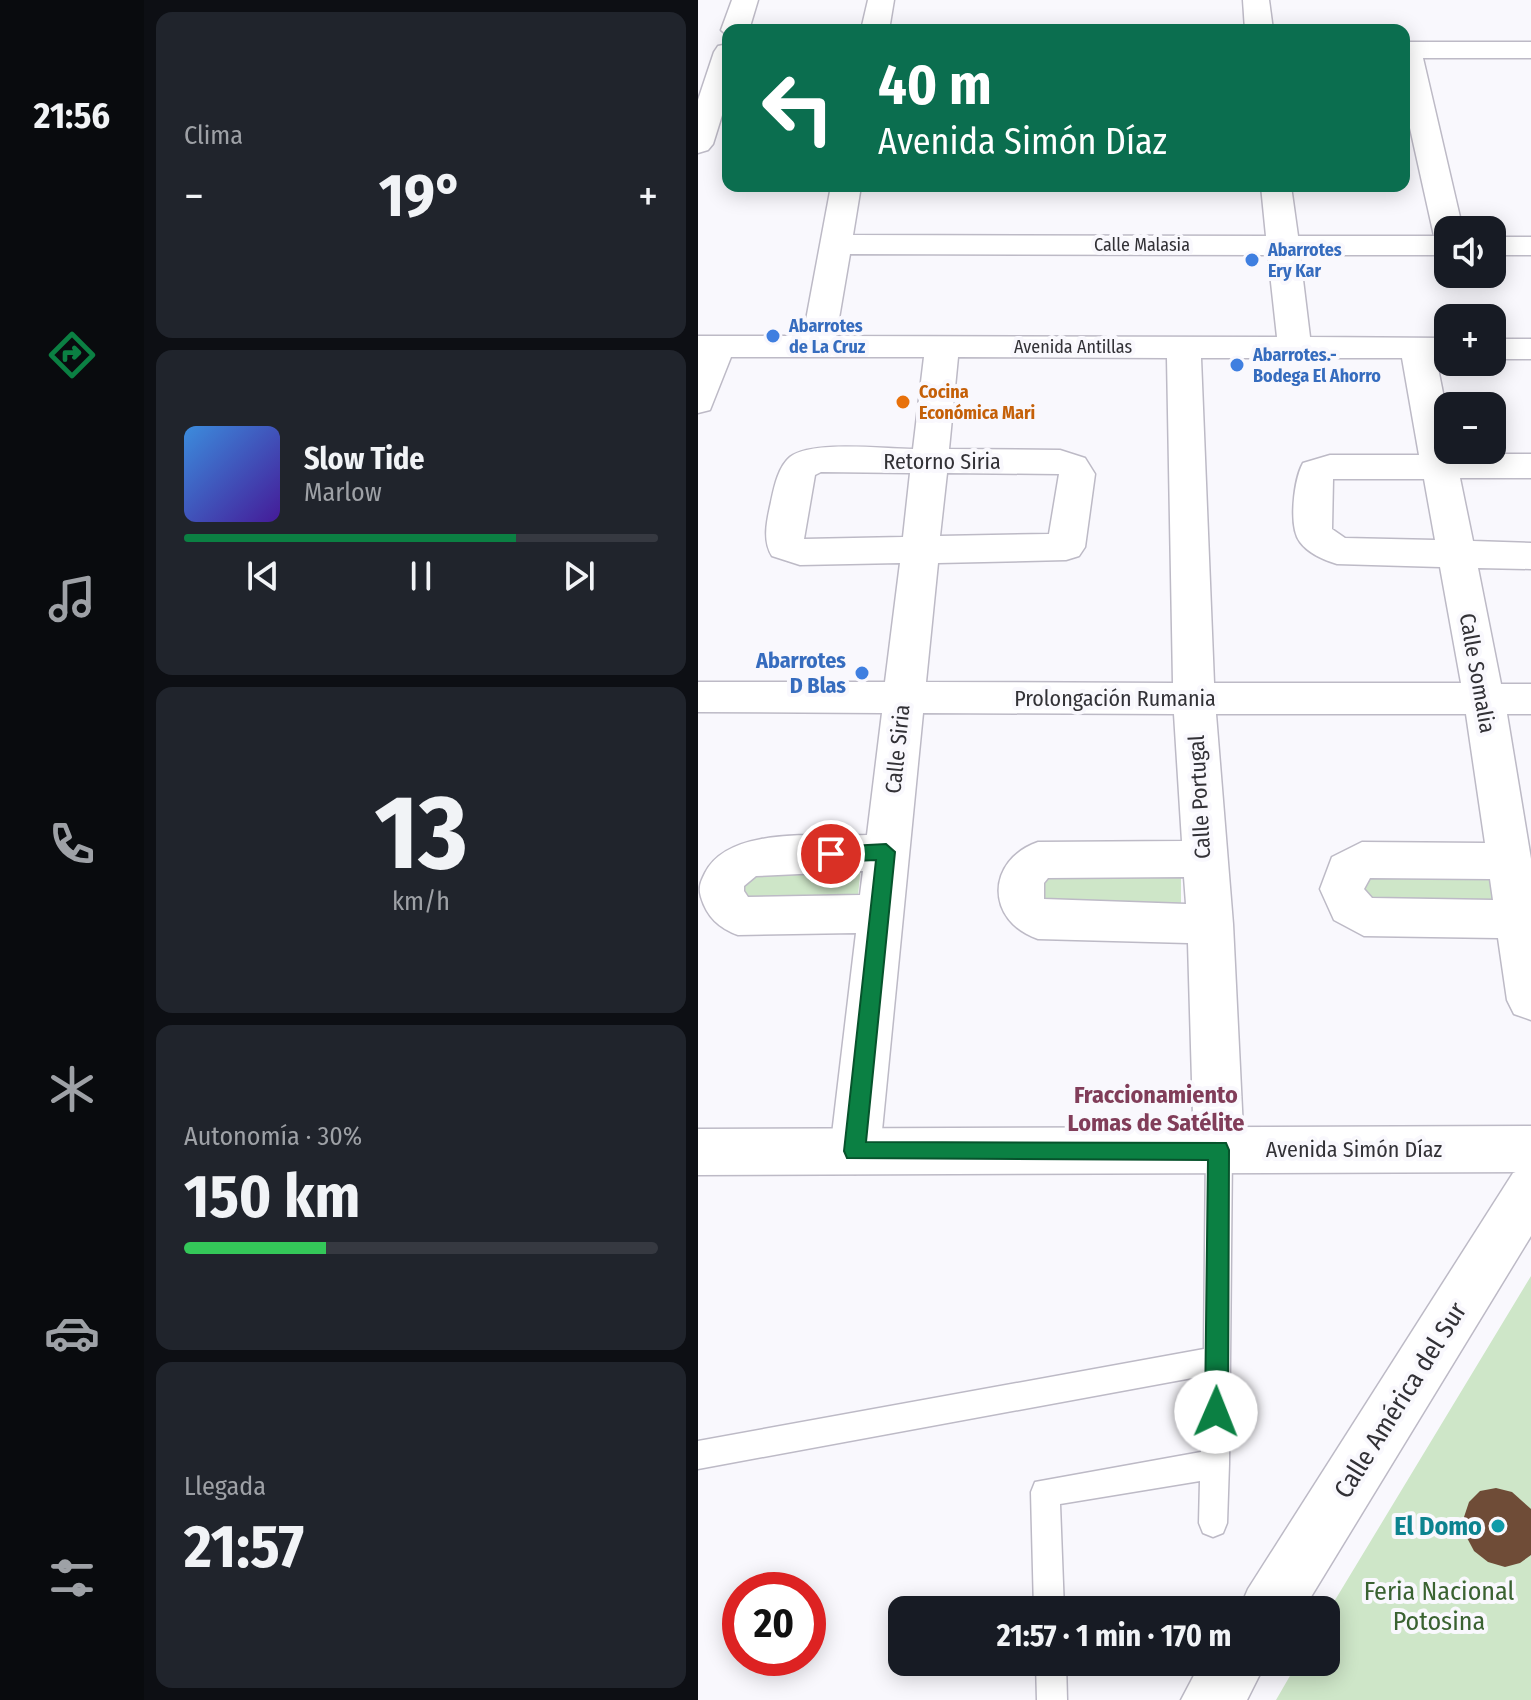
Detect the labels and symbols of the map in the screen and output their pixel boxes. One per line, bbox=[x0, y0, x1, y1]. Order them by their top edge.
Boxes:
street label: Calle Malasia bbox=[1094, 234, 1190, 256]
place label: Abarrotes Ery Kar bbox=[1267, 239, 1342, 282]
marker: Abarrotes Ery Kar bbox=[1243, 251, 1261, 269]
place label: Abarrotes de La Cruz bbox=[788, 315, 866, 358]
marker: Abarrotes de La Cruz bbox=[764, 327, 782, 345]
street label: Avenida Antillas bbox=[1014, 336, 1132, 358]
place label: Abarrotes.- Bodega El Ahorro bbox=[1252, 344, 1381, 387]
marker: Abarrotes.- Bodega El Ahorro bbox=[1228, 356, 1246, 374]
place label: Cocina Económica Mari bbox=[919, 381, 1035, 424]
marker: Cocina Económica Mari bbox=[894, 393, 912, 411]
street label: Retorno Siria bbox=[883, 448, 1001, 475]
street label: Calle Somalia bbox=[1454, 611, 1501, 735]
place label: Abarrotes D Blas bbox=[755, 647, 846, 699]
marker: Abarrotes D Blas bbox=[853, 664, 871, 682]
street label: Prolongación Rumania bbox=[1014, 685, 1216, 712]
street label: Calle Siria bbox=[879, 703, 916, 795]
street label: Calle Portugal bbox=[1183, 734, 1216, 860]
pin bbox=[797, 820, 865, 888]
district label: Fraccionamiento Lomas de Satélite bbox=[1068, 1081, 1244, 1137]
street label: Avenida Simón Díaz bbox=[1266, 1136, 1443, 1163]
street label: Calle América del Sur bbox=[1328, 1297, 1473, 1504]
position arrow bbox=[1174, 1370, 1258, 1454]
place label: El Domo bbox=[1394, 1511, 1482, 1542]
marker: El Domo bbox=[1489, 1517, 1507, 1535]
speed limit sign: 20 bbox=[722, 1572, 826, 1676]
park label: Feria Nacional Potosina bbox=[1364, 1576, 1514, 1637]

